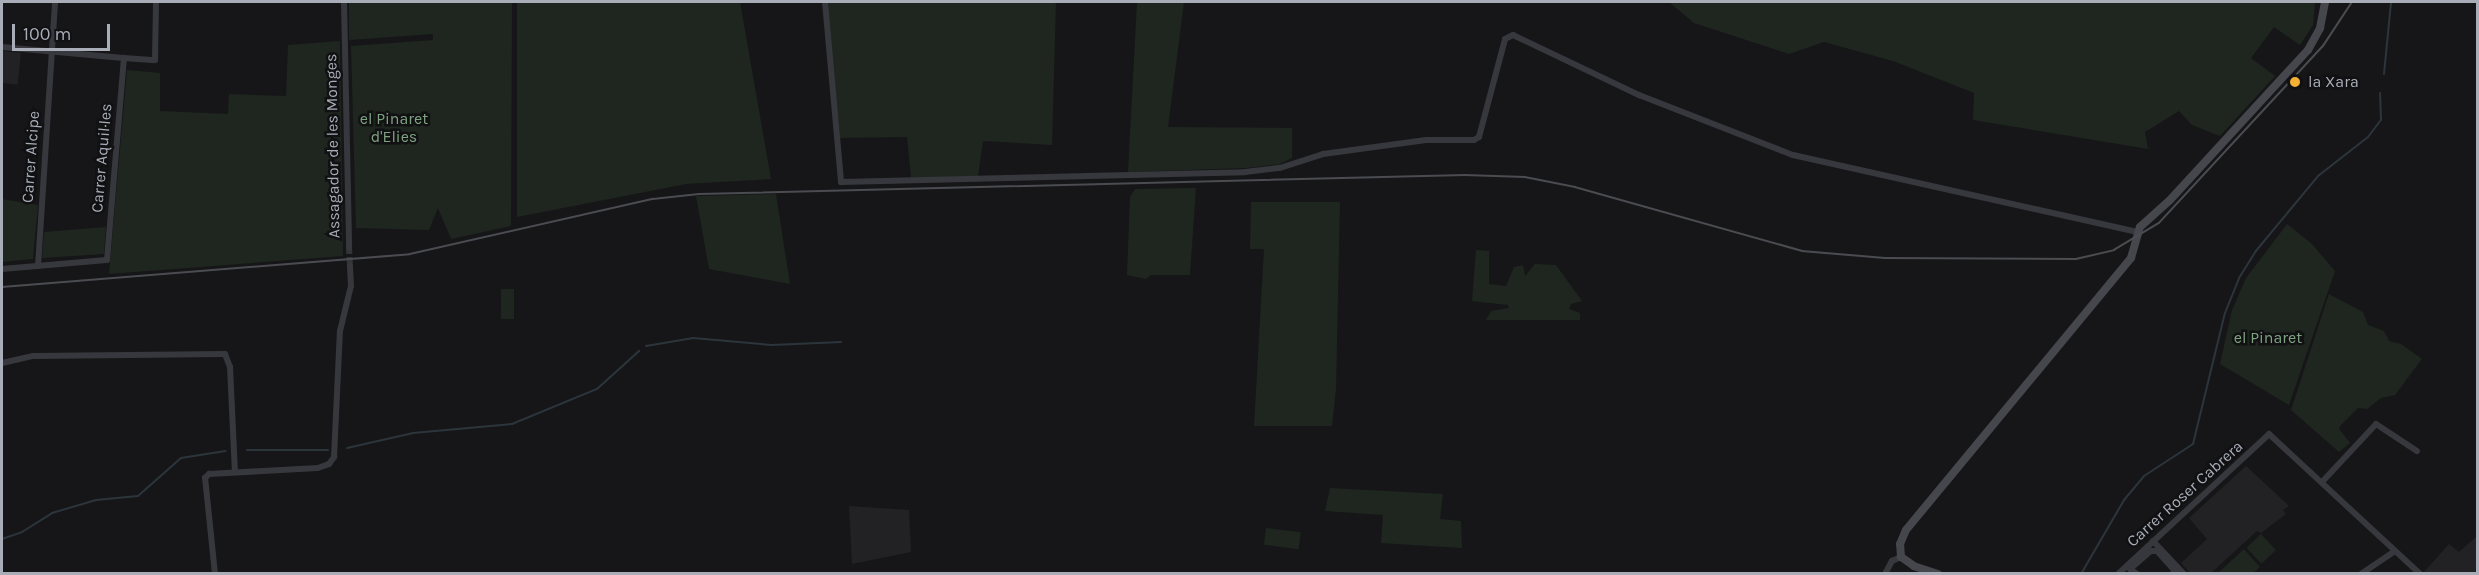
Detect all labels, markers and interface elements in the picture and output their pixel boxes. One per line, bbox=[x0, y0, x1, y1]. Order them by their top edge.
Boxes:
scale bar bbox=[15, 12, 112, 50]
text: 100 m bbox=[23, 23, 71, 45]
street label: Assagador de les Monges bbox=[322, 54, 344, 238]
place label: la Xara bbox=[2308, 72, 2359, 92]
marker: la Xara bbox=[2286, 73, 2304, 91]
street label: Carrer Aquil·les bbox=[88, 103, 116, 213]
park label: el Pinaret d'Elies bbox=[360, 109, 428, 147]
street label: Carrer Alcipe bbox=[18, 110, 44, 204]
park label: el Pinaret bbox=[2234, 328, 2302, 348]
street label: Carrer Roser Cabrera bbox=[2123, 437, 2247, 551]

